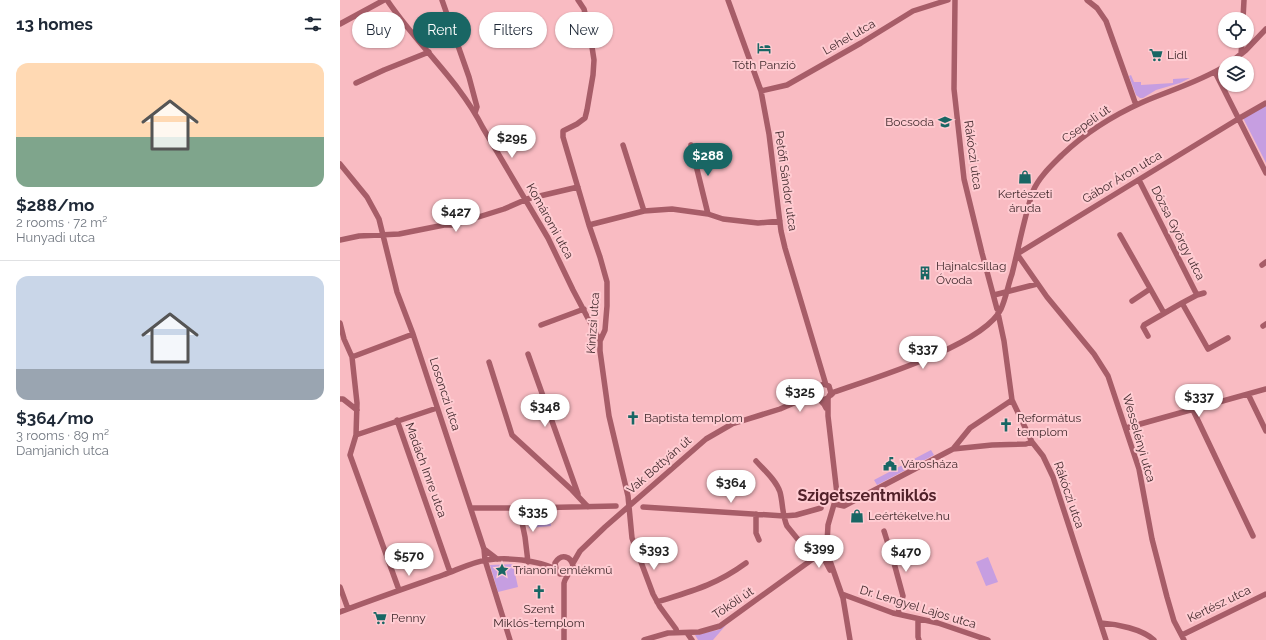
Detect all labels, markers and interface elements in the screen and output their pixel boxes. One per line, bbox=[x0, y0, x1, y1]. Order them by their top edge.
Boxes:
chip: Buy bbox=[352, 12, 405, 48]
chip: Rent bbox=[413, 12, 471, 48]
chip: Filters bbox=[479, 12, 547, 48]
chip: New bbox=[555, 12, 613, 48]
map controls bbox=[1218, 12, 1254, 92]
button: locate bbox=[1218, 12, 1254, 48]
icon: filters bbox=[302, 13, 324, 35]
text: 13 homes bbox=[16, 14, 93, 34]
street label: Lehel utca bbox=[820, 16, 878, 58]
hotel icon: Tóth Panzió bbox=[756, 40, 772, 56]
supermarket icon: Lidl bbox=[1148, 47, 1164, 63]
place label: Lidl bbox=[1167, 48, 1188, 62]
button: layers bbox=[1218, 56, 1254, 92]
place label: Tóth Panzió bbox=[732, 58, 796, 72]
icon: home bbox=[134, 89, 206, 161]
street label: Csepeli út bbox=[1059, 102, 1113, 146]
school or university icon: Bocsoda bbox=[937, 114, 953, 130]
place label: Bocsoda bbox=[885, 115, 934, 129]
street label: Rákóczi utca bbox=[961, 119, 985, 191]
pin: $295 bbox=[488, 125, 536, 159]
text: $295 bbox=[497, 130, 527, 145]
street label: Petőfi Sándor utca bbox=[772, 130, 800, 232]
pin: $288 bbox=[684, 143, 732, 177]
text: $288 bbox=[692, 148, 724, 163]
street label: Gábor Áron utca bbox=[1080, 148, 1164, 206]
shop icon: Kertészeti áruda bbox=[1017, 169, 1033, 185]
street label: Komáromi utca bbox=[523, 181, 577, 261]
street label: Dózsa György utca bbox=[1148, 184, 1208, 282]
place label: Kertészeti áruda bbox=[998, 187, 1052, 215]
text: $288/mo bbox=[16, 195, 94, 215]
pin: $427 bbox=[432, 199, 480, 233]
text: $427 bbox=[441, 204, 471, 219]
text: 2 rooms · 72 m² bbox=[16, 215, 107, 230]
text: Hunyadi utca bbox=[16, 230, 95, 245]
place label: Hajnalcsillag Óvoda bbox=[936, 259, 1006, 287]
building icon: Hajnalcsillag Óvoda bbox=[917, 265, 933, 281]
street label: Kinizsi utca bbox=[584, 292, 602, 354]
icon: home bbox=[134, 302, 206, 374]
pin: $337 bbox=[899, 336, 947, 370]
text: $337 bbox=[908, 341, 938, 356]
street label: Losonczi utca bbox=[427, 356, 463, 432]
pin: $325 bbox=[776, 379, 824, 413]
text: $325 bbox=[785, 384, 815, 399]
pin: $337 bbox=[1175, 384, 1223, 418]
text: $337 bbox=[1184, 389, 1214, 404]
street label: Wesselényi utca bbox=[1120, 392, 1158, 484]
pin: $348 bbox=[521, 394, 569, 428]
text: $348 bbox=[530, 399, 560, 414]
text: $364/mo bbox=[16, 408, 94, 428]
church icon: Baptista templom bbox=[625, 410, 641, 426]
place label: Baptista templom bbox=[644, 411, 743, 425]
place label: Református templom bbox=[1017, 411, 1081, 439]
church icon: Református templom bbox=[998, 417, 1014, 433]
street label: Madách Imre utca bbox=[402, 421, 450, 519]
text: 3 rooms · 89 m² bbox=[16, 428, 109, 443]
street label: Vak Bottyán út bbox=[624, 433, 694, 497]
text: Damjanich utca bbox=[16, 443, 109, 458]
public building icon: Városháza bbox=[882, 456, 898, 472]
place label: Városháza bbox=[901, 457, 958, 471]
street label: Rákóczi utca bbox=[1051, 460, 1087, 530]
pin: $364 bbox=[707, 470, 755, 504]
text: $364 bbox=[716, 475, 746, 490]
district label: Szigetszentmiklós bbox=[797, 486, 937, 505]
pin: $335 bbox=[509, 499, 557, 533]
text: $335 bbox=[518, 504, 548, 519]
shop icon: Leértékelve.hu bbox=[849, 508, 865, 524]
place label: Leértékelve.hu bbox=[868, 509, 950, 523]
pin: $399 bbox=[795, 535, 843, 569]
pin: $393 bbox=[630, 537, 678, 571]
pin: $470 bbox=[882, 539, 930, 573]
text: $399 bbox=[804, 540, 834, 555]
text: $393 bbox=[639, 542, 669, 557]
pin: $570 bbox=[385, 543, 433, 577]
text: $470 bbox=[891, 544, 921, 559]
text: $570 bbox=[394, 548, 424, 563]
place icon: Trianoni emlékmű bbox=[494, 562, 510, 578]
place label: Trianoni emlékmű bbox=[513, 563, 612, 577]
street label: Dr. Lengyel Lajos utca bbox=[858, 583, 978, 631]
street label: Kertész utca bbox=[1185, 583, 1253, 625]
church icon: Szent Miklós-templom bbox=[531, 584, 547, 600]
street label: Tököli út bbox=[710, 584, 756, 622]
place label: Szent Miklós-templom bbox=[493, 602, 585, 630]
supermarket icon: Penny bbox=[372, 610, 388, 626]
place label: Penny bbox=[391, 611, 426, 625]

